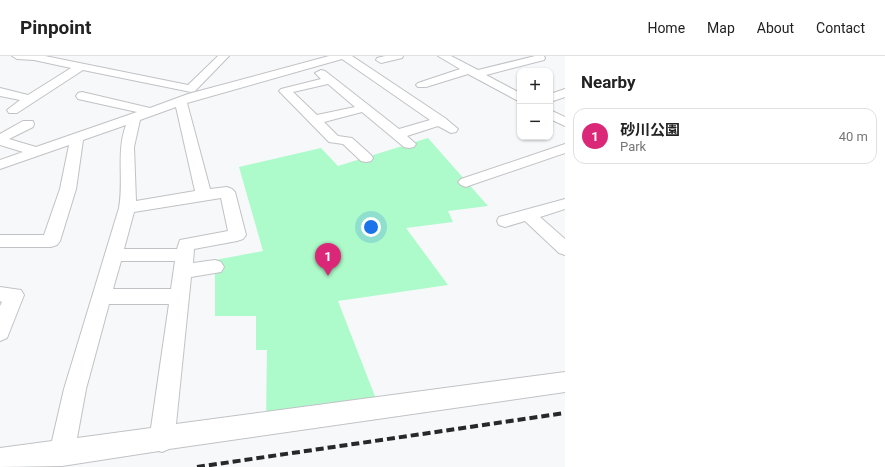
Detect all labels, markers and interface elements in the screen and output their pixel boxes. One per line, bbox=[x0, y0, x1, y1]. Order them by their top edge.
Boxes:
text: Pinpoint bbox=[20, 16, 91, 39]
text: Home bbox=[647, 20, 685, 36]
text: Map bbox=[707, 20, 735, 36]
text: About bbox=[757, 20, 794, 36]
text: Contact bbox=[816, 20, 865, 36]
map controls bbox=[517, 68, 553, 140]
button: + bbox=[517, 68, 553, 104]
text: Nearby bbox=[581, 72, 636, 92]
button: − bbox=[517, 104, 553, 140]
text: 砂川公園 bbox=[620, 121, 680, 139]
text: 1 bbox=[591, 129, 599, 144]
text: 40 m bbox=[839, 129, 868, 144]
text: Park bbox=[620, 139, 646, 154]
your location bbox=[361, 217, 381, 237]
pin: 1 bbox=[315, 243, 341, 276]

